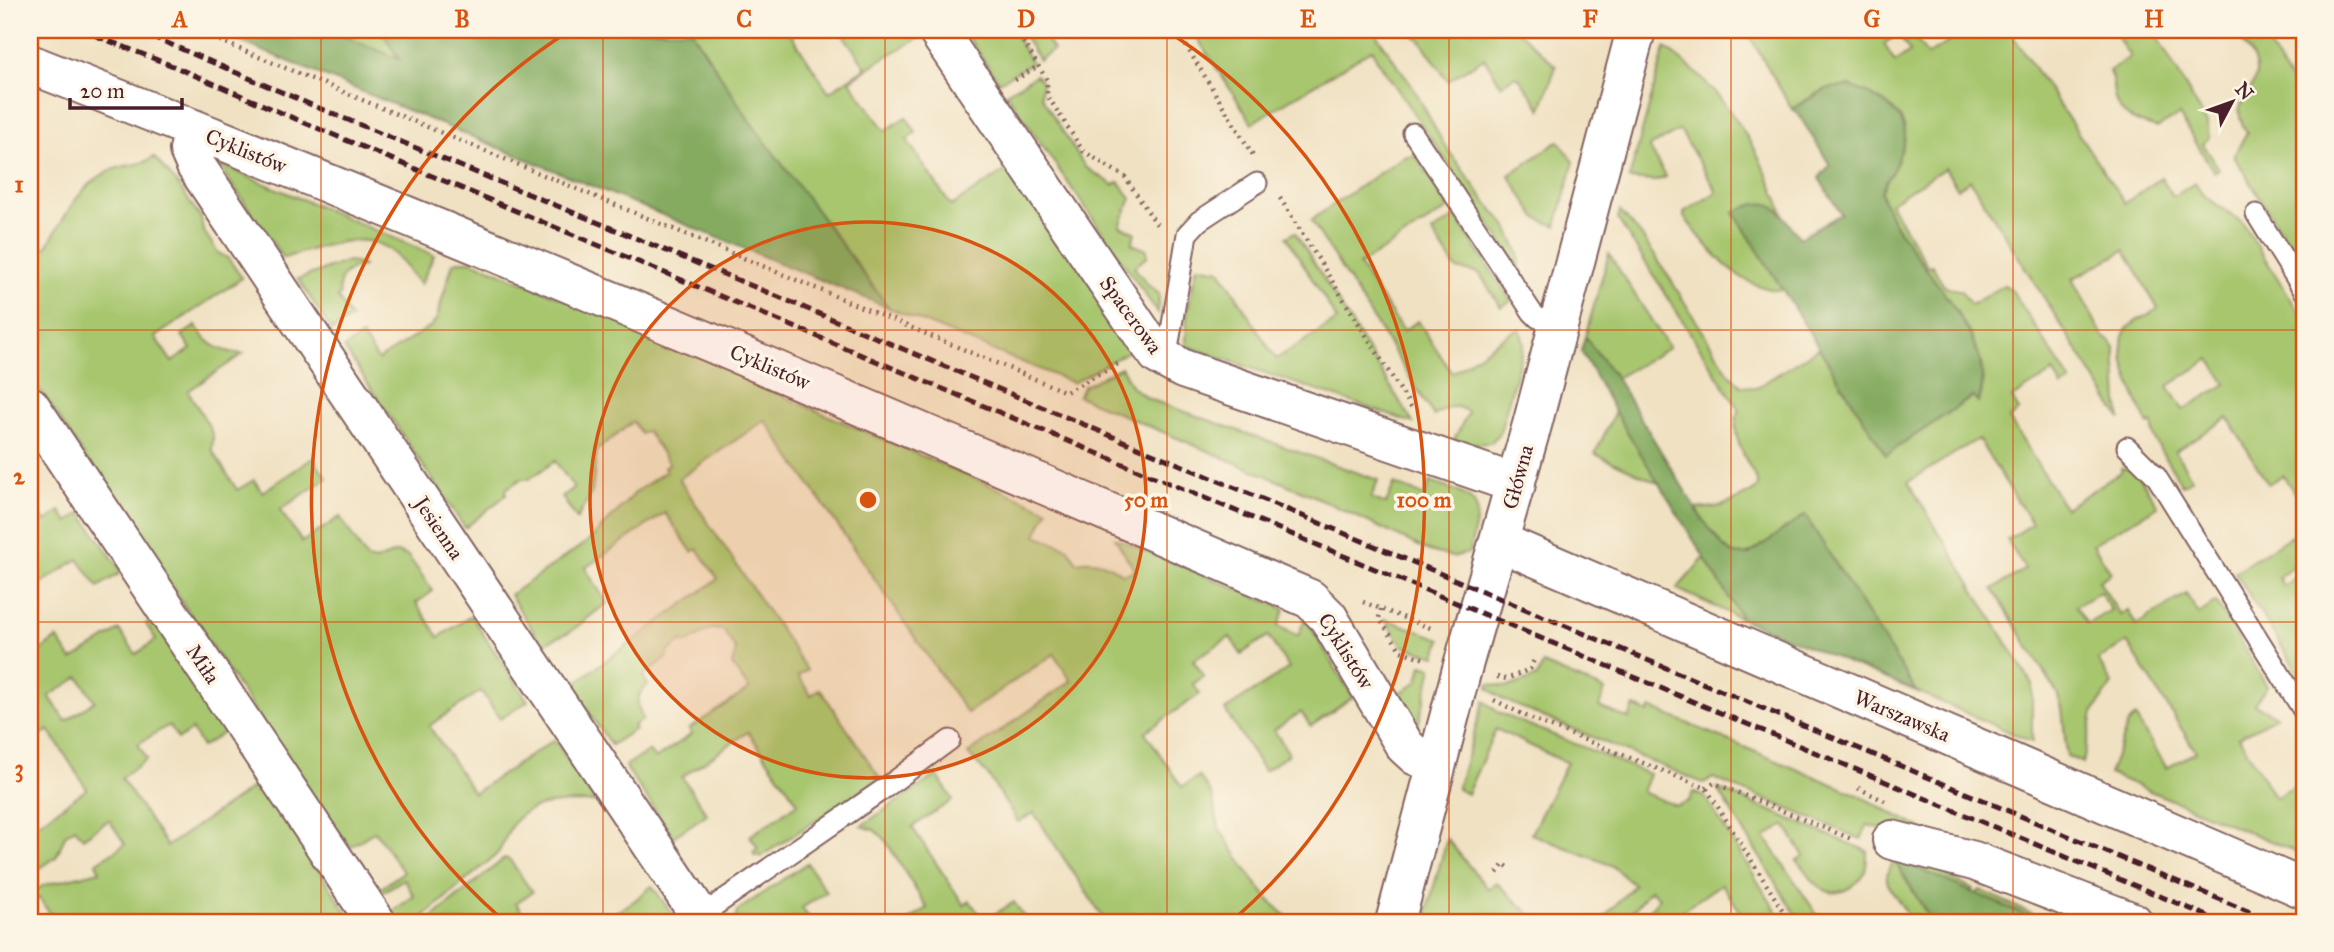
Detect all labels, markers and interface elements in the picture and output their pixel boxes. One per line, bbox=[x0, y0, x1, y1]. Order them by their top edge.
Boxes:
text: A bbox=[170, 5, 188, 33]
text: B bbox=[454, 5, 470, 33]
text: C bbox=[736, 5, 752, 33]
text: D bbox=[1017, 5, 1035, 33]
text: E bbox=[1300, 5, 1317, 33]
text: F bbox=[1582, 5, 1598, 33]
text: G bbox=[1864, 5, 1881, 33]
text: H bbox=[2144, 5, 2164, 33]
scale bar bbox=[70, 66, 182, 110]
north arrow bbox=[2198, 66, 2268, 136]
text: 20 m bbox=[80, 78, 125, 104]
text: N bbox=[2230, 78, 2258, 105]
street label: Cyklistów bbox=[202, 123, 290, 179]
text: 1 bbox=[14, 170, 24, 198]
street label: Spacerowa bbox=[1094, 271, 1168, 359]
street label: Cyklistów bbox=[726, 338, 814, 396]
street label: Główna bbox=[1497, 442, 1539, 512]
text: 2 bbox=[13, 462, 25, 490]
text: 50 m bbox=[1124, 487, 1168, 513]
text: 100 m bbox=[1397, 487, 1452, 513]
centre of rings bbox=[856, 488, 880, 512]
street label: Jesienna bbox=[407, 490, 470, 565]
street label: Cyklistów bbox=[1313, 608, 1380, 694]
street label: Miła bbox=[180, 639, 226, 689]
street label: Warszawska bbox=[1850, 684, 1954, 748]
text: 3 bbox=[14, 754, 24, 783]

